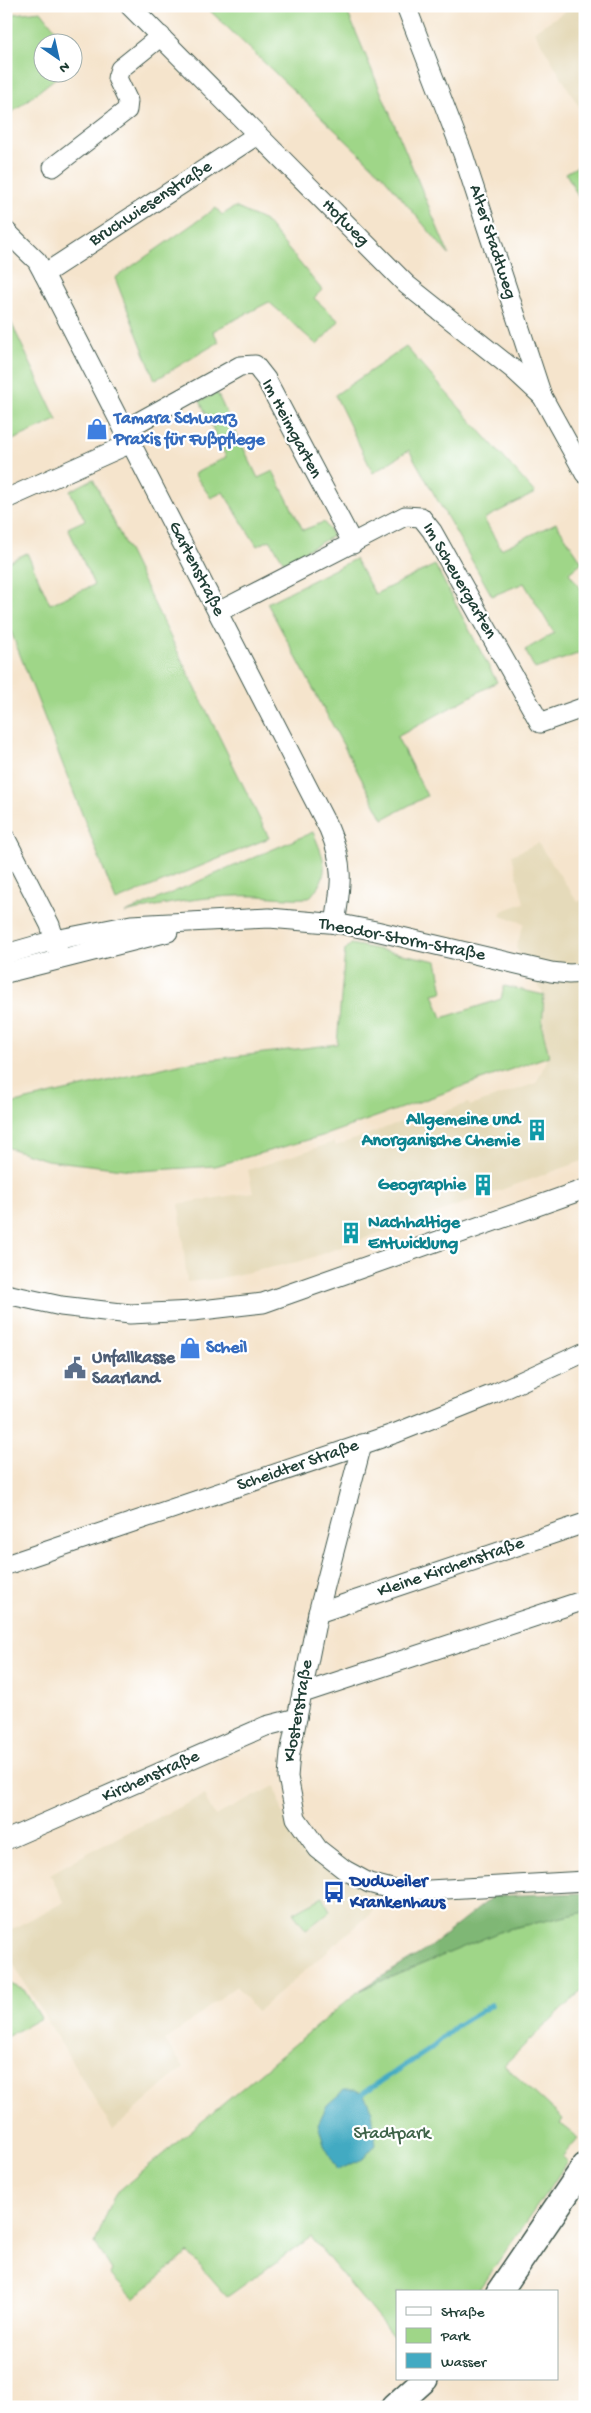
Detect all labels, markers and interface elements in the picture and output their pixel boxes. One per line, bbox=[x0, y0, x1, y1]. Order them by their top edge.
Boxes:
north arrow bbox=[32, 32, 82, 82]
text: N bbox=[55, 57, 72, 76]
street label: Bruchwiesenstraße bbox=[85, 156, 217, 252]
street label: Alter Stadtweg bbox=[464, 182, 520, 302]
street label: Hofweg bbox=[317, 195, 373, 251]
street label: Im Heimgarten bbox=[256, 376, 326, 483]
place label: Tamara Schwarz Praxis für Fußpflege bbox=[112, 409, 266, 451]
shop icon: Tamara Schwarz Praxis für Fußpflege bbox=[84, 416, 110, 442]
street label: Gartenstraße bbox=[163, 518, 229, 621]
street label: Im Scheuergarten bbox=[417, 519, 501, 643]
street label: Theodor-Storm-Straße bbox=[316, 913, 488, 967]
place label: Allgemeine und Anorganische Chemie bbox=[361, 1110, 522, 1152]
building icon: Allgemeine und Anorganische Chemie bbox=[524, 1117, 550, 1143]
building icon: Geographie bbox=[470, 1172, 496, 1198]
place label: Geographie bbox=[378, 1175, 467, 1196]
place label: Nachhaltige Entwicklung bbox=[368, 1213, 461, 1255]
building icon: Nachhaltige Entwicklung bbox=[338, 1220, 364, 1246]
shop icon: Scheil bbox=[177, 1335, 203, 1361]
place label: Scheil bbox=[206, 1338, 247, 1359]
place label: Unfallkasse Saarland bbox=[92, 1348, 176, 1390]
public building icon: Unfallkasse Saarland bbox=[62, 1355, 88, 1381]
street label: Scheidter Straße bbox=[234, 1435, 362, 1497]
street label: Kleine Kirchenstraße bbox=[375, 1533, 528, 1603]
street label: Klosterstraße bbox=[280, 1658, 318, 1764]
street label: Kirchenstraße bbox=[99, 1746, 204, 1808]
place label: Dudweiler Krankenhaus bbox=[348, 1872, 447, 1914]
bus stop icon: Dudweiler Krankenhaus bbox=[321, 1879, 347, 1905]
park label: Stadtpark bbox=[354, 2124, 432, 2145]
legend bbox=[396, 2290, 558, 2380]
text: Straße bbox=[441, 2304, 485, 2322]
text: Park bbox=[440, 2328, 471, 2346]
text: Wasser bbox=[441, 2354, 488, 2372]

